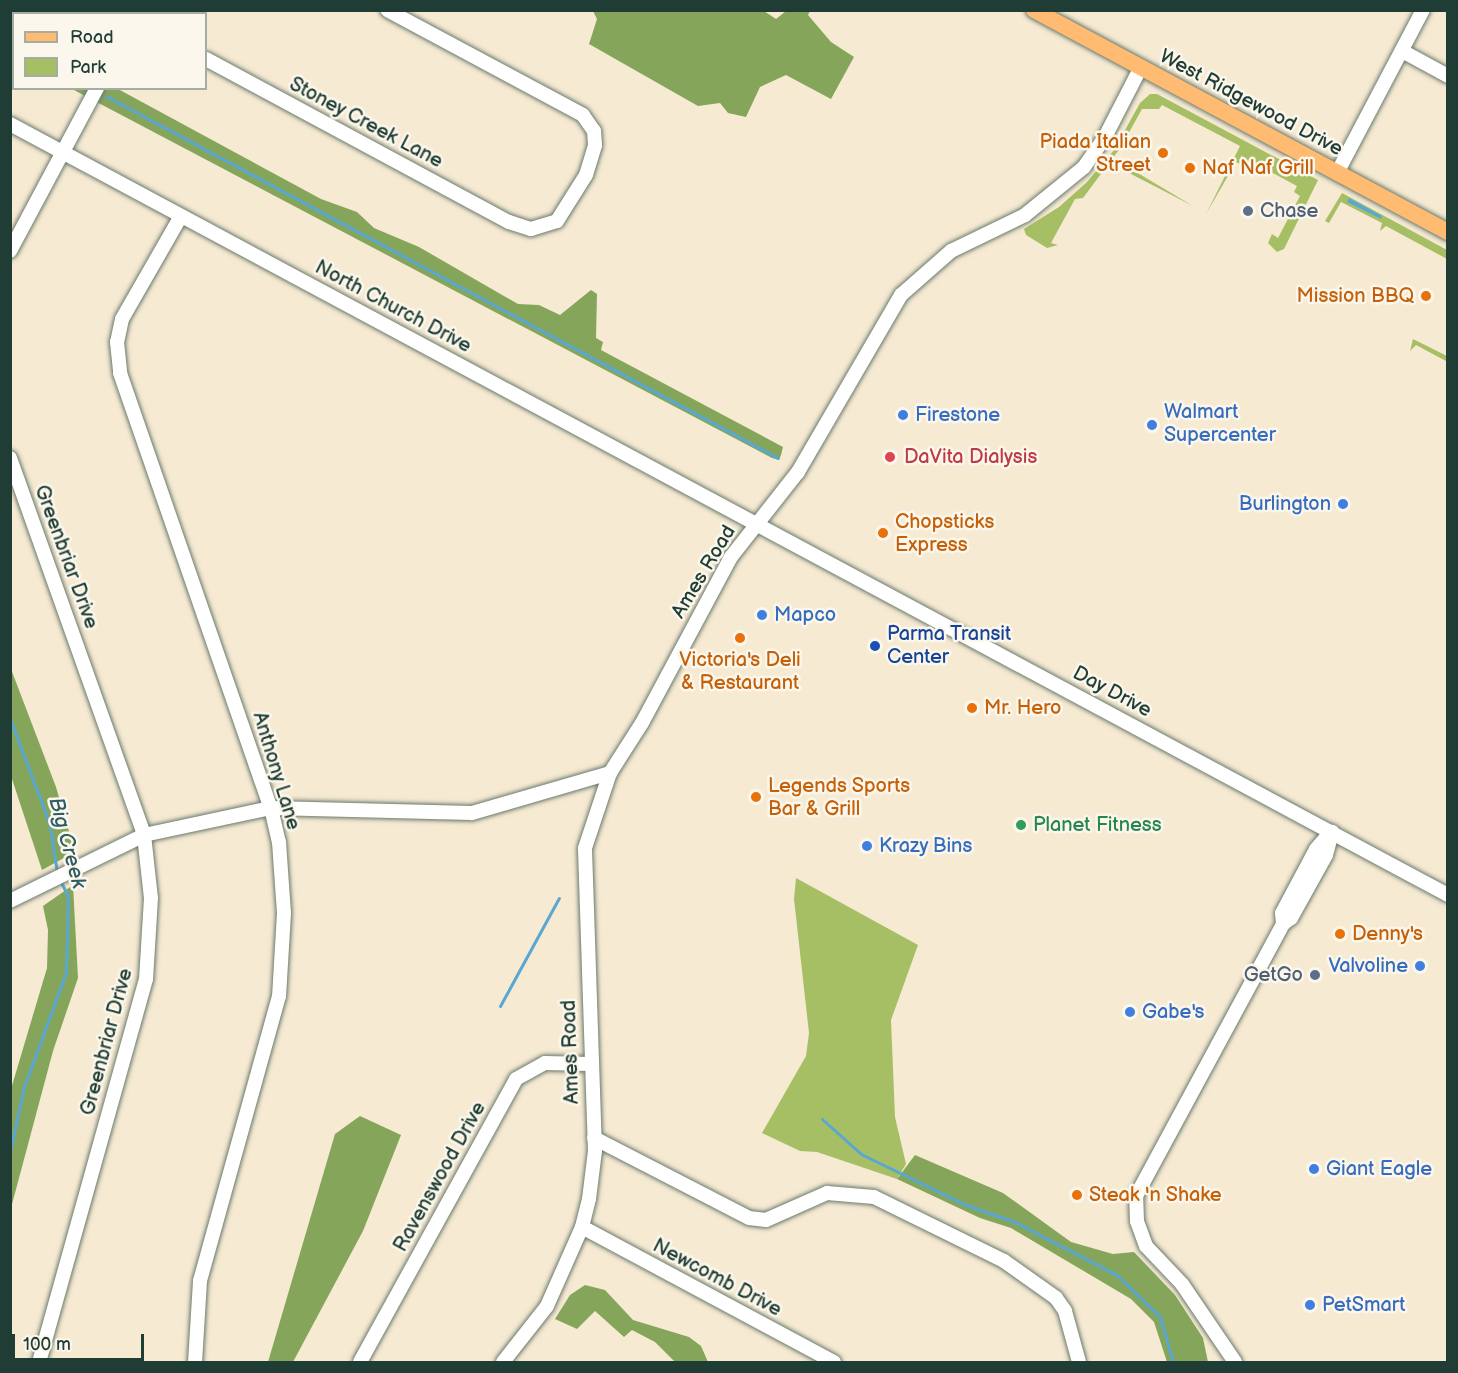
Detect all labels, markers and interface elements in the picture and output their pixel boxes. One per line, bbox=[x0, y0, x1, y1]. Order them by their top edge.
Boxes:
legend bbox=[12, 12, 207, 90]
text: Road bbox=[70, 27, 114, 48]
street label: West Ridgewood Drive bbox=[1155, 44, 1347, 162]
text: Park bbox=[70, 57, 106, 78]
street label: Stoney Creek Lane bbox=[285, 72, 447, 174]
place label: Piada Italian Street bbox=[1039, 130, 1151, 177]
marker: Piada Italian Street bbox=[1156, 146, 1170, 160]
place label: Naf Naf Grill bbox=[1202, 156, 1314, 180]
marker: Naf Naf Grill bbox=[1183, 161, 1197, 175]
place label: Chase bbox=[1260, 199, 1318, 223]
marker: Chase bbox=[1241, 204, 1255, 218]
street label: North Church Drive bbox=[311, 256, 475, 358]
place label: Mission BBQ bbox=[1297, 284, 1414, 308]
marker: Mission BBQ bbox=[1419, 289, 1433, 303]
place label: Walmart Supercenter bbox=[1164, 401, 1276, 448]
place label: Firestone bbox=[915, 403, 1000, 427]
marker: Firestone bbox=[896, 408, 910, 422]
marker: Walmart Supercenter bbox=[1145, 418, 1159, 432]
place label: DaVita Dialysis bbox=[904, 445, 1037, 469]
marker: DaVita Dialysis bbox=[881, 448, 899, 466]
street label: Greenbriar Drive bbox=[29, 482, 103, 632]
place label: Burlington bbox=[1239, 492, 1331, 516]
marker: Burlington bbox=[1336, 497, 1350, 511]
place label: Chopsticks Express bbox=[895, 510, 994, 557]
street label: Ames Road bbox=[667, 521, 741, 623]
marker: Chopsticks Express bbox=[876, 526, 890, 540]
place label: Mapco bbox=[774, 603, 836, 627]
marker: Mapco bbox=[755, 608, 769, 622]
place label: Parma Transit Center bbox=[887, 622, 1012, 669]
marker: Victoria's Deli & Restaurant bbox=[733, 631, 747, 645]
marker: Parma Transit Center bbox=[868, 639, 882, 653]
place label: Victoria's Deli & Restaurant bbox=[679, 648, 801, 695]
street label: Day Drive bbox=[1068, 661, 1156, 723]
place label: Mr. Hero bbox=[984, 696, 1061, 720]
marker: Mr. Hero bbox=[965, 701, 979, 715]
street label: Anthony Lane bbox=[247, 709, 305, 833]
place label: Legends Sports Bar & Grill bbox=[768, 774, 911, 821]
marker: Legends Sports Bar & Grill bbox=[749, 790, 763, 804]
water label: Big Creek bbox=[43, 795, 91, 891]
place label: Planet Fitness bbox=[1033, 813, 1162, 837]
marker: Planet Fitness bbox=[1014, 818, 1028, 832]
place label: Krazy Bins bbox=[879, 834, 974, 858]
marker: Krazy Bins bbox=[860, 839, 874, 853]
place label: Denny's bbox=[1352, 922, 1423, 946]
marker: Denny's bbox=[1333, 927, 1347, 941]
place label: Valvoline bbox=[1328, 954, 1408, 978]
marker: Valvoline bbox=[1413, 959, 1427, 973]
place label: GetGo bbox=[1244, 963, 1303, 987]
street label: Greenbriar Drive bbox=[76, 966, 138, 1118]
marker: GetGo bbox=[1308, 968, 1322, 982]
street label: Ames Road bbox=[557, 999, 585, 1105]
place label: Gabe's bbox=[1142, 1000, 1204, 1024]
marker: Gabe's bbox=[1123, 1005, 1137, 1019]
street label: Ravenswood Drive bbox=[389, 1098, 491, 1256]
place label: Giant Eagle bbox=[1326, 1157, 1432, 1181]
marker: Giant Eagle bbox=[1307, 1162, 1321, 1176]
place label: Steak 'n Shake bbox=[1089, 1183, 1222, 1207]
marker: Steak 'n Shake bbox=[1070, 1188, 1084, 1202]
street label: Newcomb Drive bbox=[648, 1234, 786, 1322]
place label: PetSmart bbox=[1322, 1293, 1405, 1317]
marker: PetSmart bbox=[1303, 1298, 1317, 1312]
scale bar bbox=[15, 1322, 147, 1360]
text: 100 m bbox=[23, 1334, 71, 1355]

